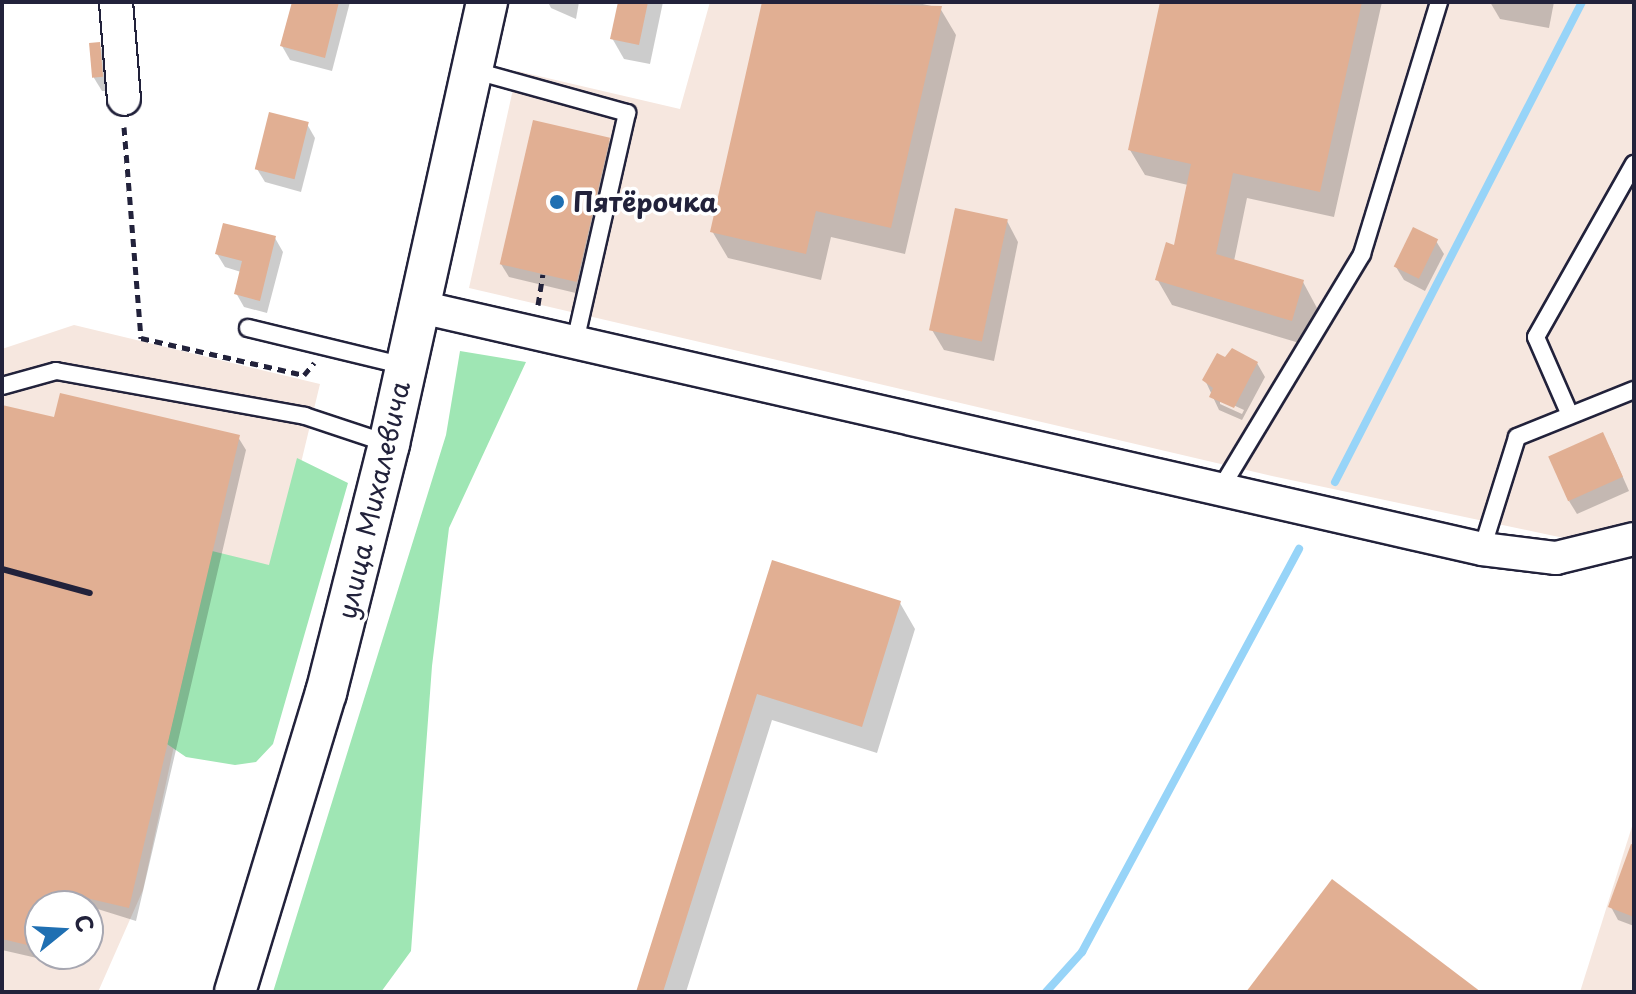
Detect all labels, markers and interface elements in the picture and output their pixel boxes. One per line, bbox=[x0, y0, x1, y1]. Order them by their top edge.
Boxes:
place label: Пятёрочка bbox=[573, 186, 718, 218]
marker: Пятёрочка bbox=[548, 193, 566, 211]
street label: улица Михалевича bbox=[330, 377, 416, 623]
north arrow bbox=[24, 890, 104, 970]
text: С bbox=[67, 910, 104, 936]

